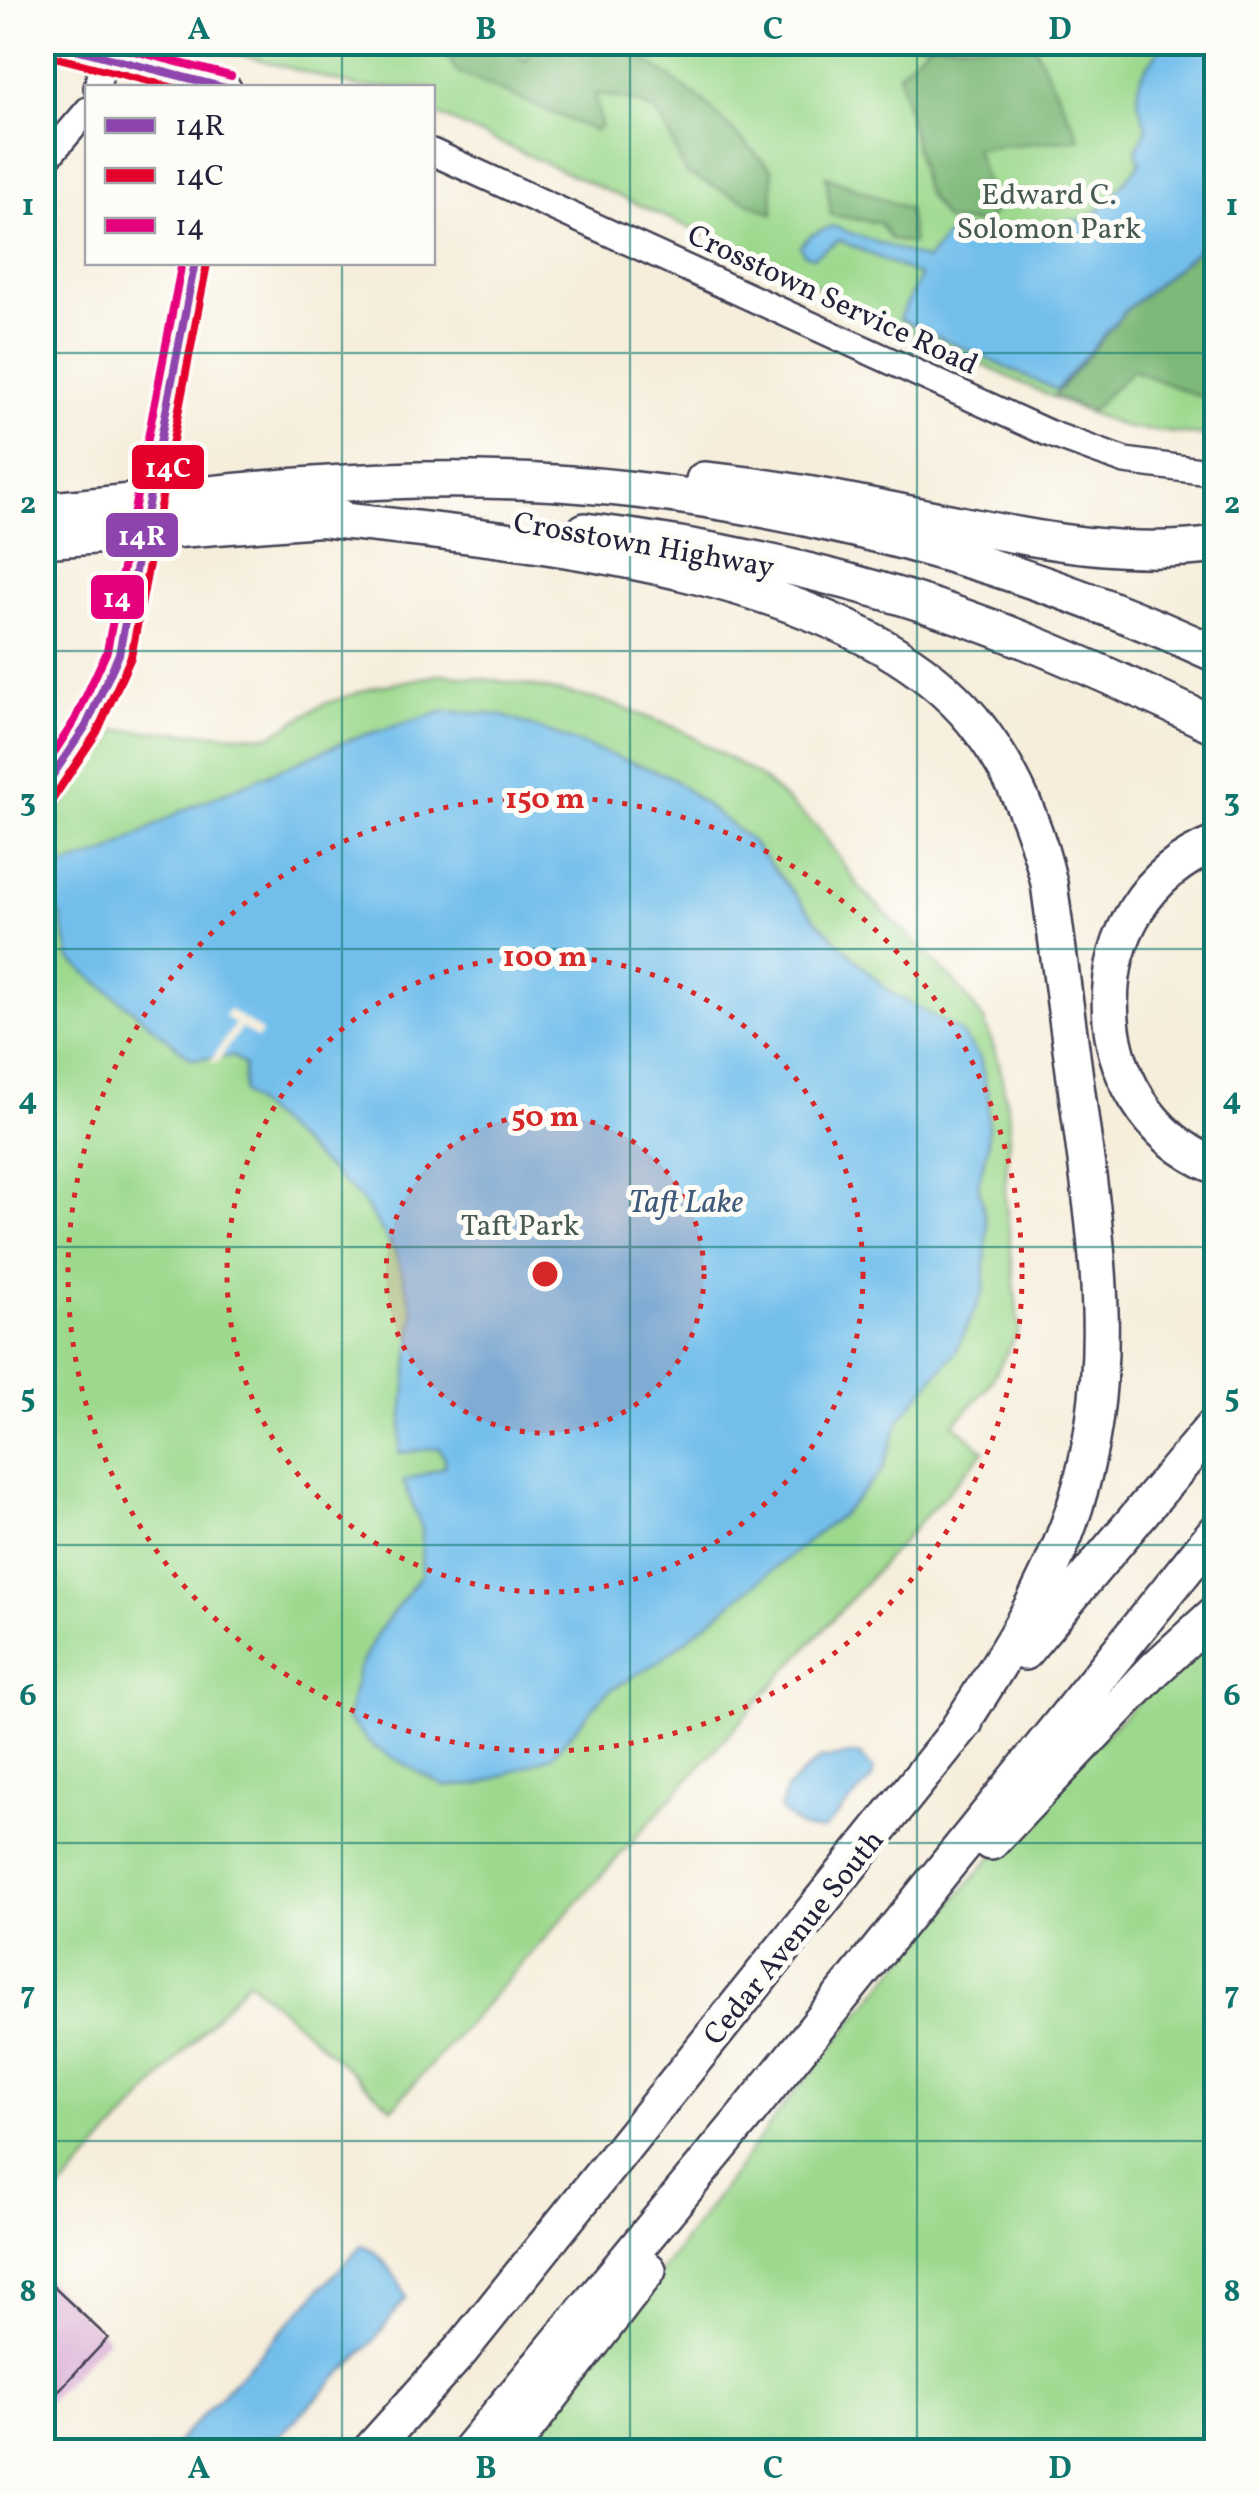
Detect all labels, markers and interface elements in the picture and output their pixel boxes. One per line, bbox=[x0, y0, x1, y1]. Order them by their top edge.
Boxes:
text: A bbox=[188, 9, 211, 53]
text: B bbox=[475, 9, 497, 53]
text: C bbox=[763, 9, 783, 53]
text: D bbox=[1048, 9, 1072, 53]
legend bbox=[85, 85, 435, 265]
text: 14R bbox=[175, 106, 225, 148]
text: 14C bbox=[175, 156, 224, 198]
park label: Edward C. Solomon Park bbox=[957, 175, 1141, 251]
text: 1 bbox=[22, 185, 34, 229]
text: 1 bbox=[1226, 185, 1238, 229]
text: 14 bbox=[175, 206, 205, 248]
street label: Crosstown Service Road bbox=[680, 215, 984, 387]
line badge: 14C bbox=[130, 443, 206, 491]
text: 14C bbox=[145, 450, 191, 489]
text: 2 bbox=[20, 483, 36, 527]
text: 2 bbox=[1224, 483, 1240, 527]
street label: Crosstown Highway bbox=[510, 502, 777, 590]
line badge: 14R bbox=[104, 511, 180, 559]
text: 14R bbox=[118, 518, 166, 557]
line badge: 14 bbox=[89, 573, 146, 621]
text: 14 bbox=[103, 580, 131, 619]
text: 150 m bbox=[505, 779, 585, 821]
text: 3 bbox=[20, 781, 36, 825]
text: 3 bbox=[1224, 781, 1240, 825]
text: 100 m bbox=[503, 937, 587, 979]
text: 4 bbox=[18, 1079, 38, 1123]
text: 4 bbox=[1222, 1079, 1242, 1123]
text: 50 m bbox=[511, 1097, 579, 1139]
water label: Taft Lake bbox=[629, 1182, 744, 1226]
park label: Taft Park bbox=[461, 1206, 579, 1248]
centre of rings bbox=[527, 1256, 563, 1292]
text: 5 bbox=[20, 1377, 36, 1421]
text: 5 bbox=[1224, 1377, 1240, 1421]
text: 6 bbox=[19, 1675, 37, 1719]
text: 6 bbox=[1223, 1675, 1241, 1719]
street label: Cedar Avenue South bbox=[694, 1822, 895, 2055]
text: 7 bbox=[20, 1973, 36, 2017]
text: 7 bbox=[1224, 1973, 1240, 2017]
text: 8 bbox=[19, 2271, 37, 2315]
text: 8 bbox=[1223, 2271, 1241, 2315]
text: A bbox=[188, 2448, 211, 2492]
text: B bbox=[475, 2448, 497, 2492]
text: C bbox=[763, 2448, 783, 2492]
text: D bbox=[1048, 2448, 1072, 2492]

